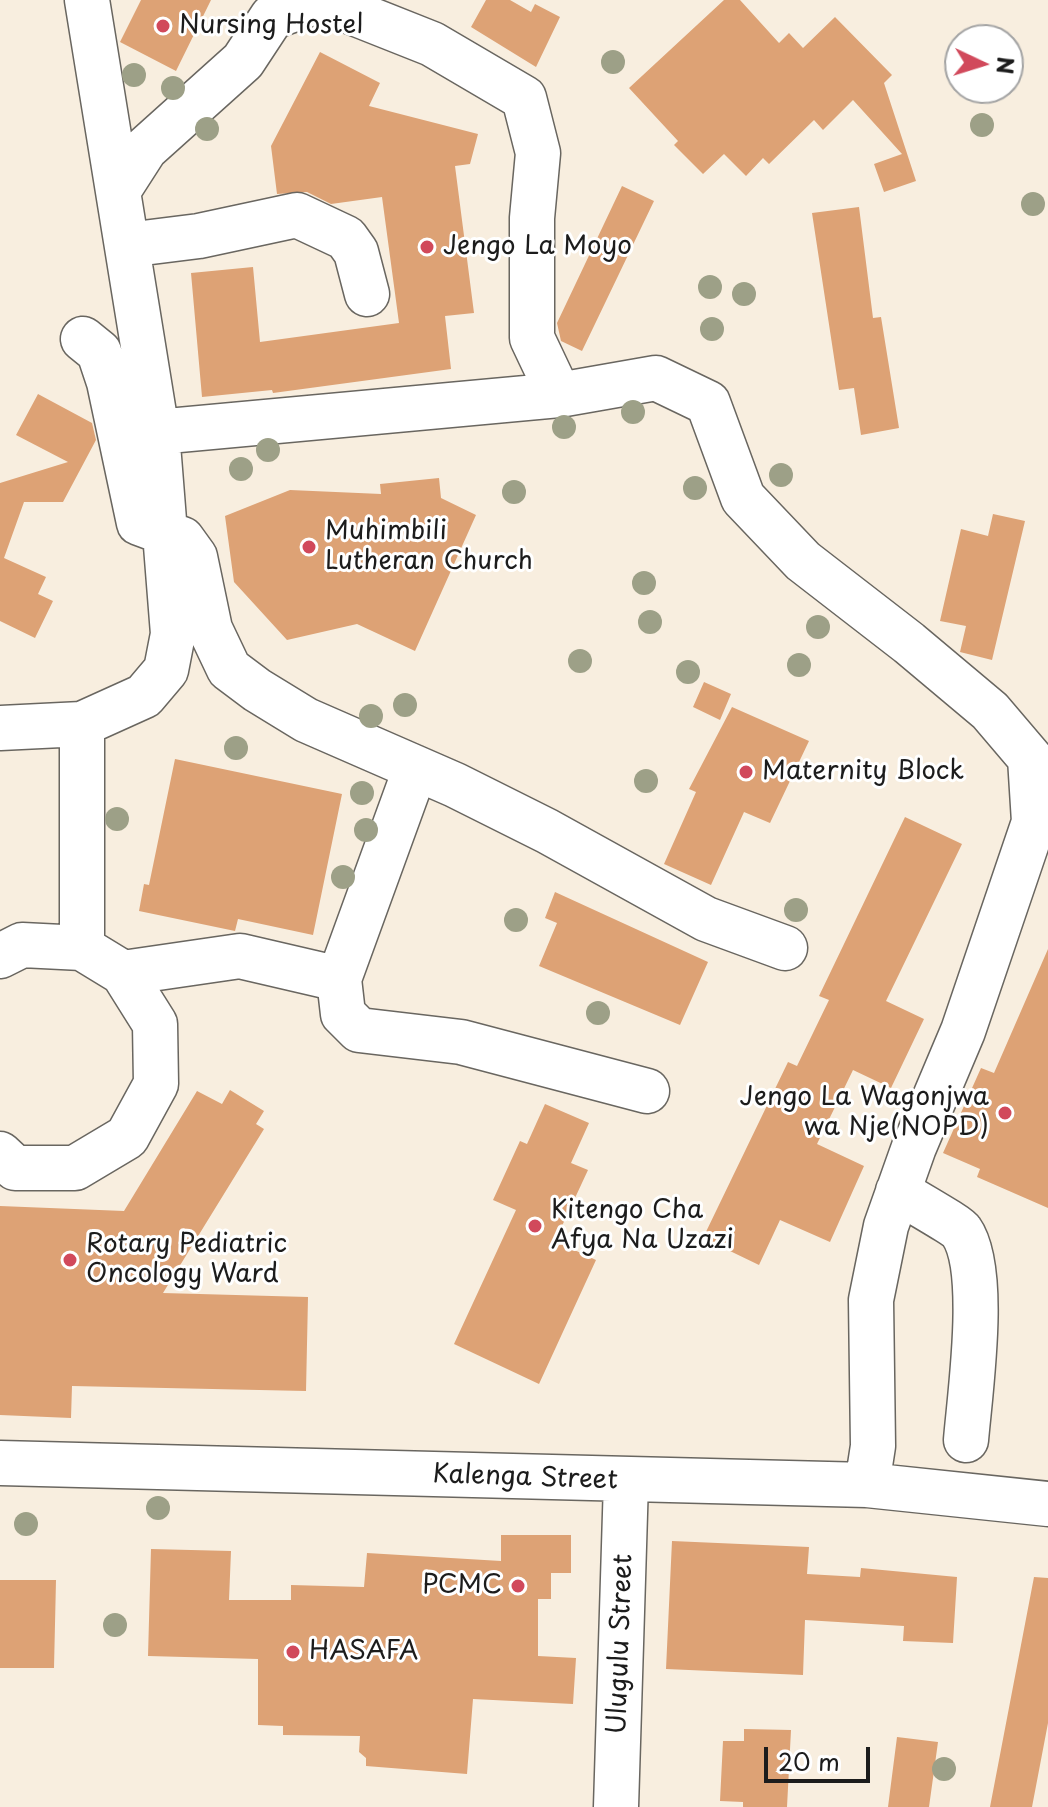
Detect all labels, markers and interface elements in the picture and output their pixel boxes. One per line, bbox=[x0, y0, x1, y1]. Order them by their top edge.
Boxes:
place label: Nursing Hostel bbox=[179, 10, 363, 42]
marker: Nursing Hostel bbox=[154, 17, 172, 35]
north arrow bbox=[944, 24, 1024, 104]
text: N bbox=[989, 56, 1024, 75]
place label: Jengo La Moyo bbox=[443, 231, 632, 263]
marker: Jengo La Moyo bbox=[418, 238, 436, 256]
place label: Muhimbili Lutheran Church bbox=[325, 516, 533, 578]
marker: Muhimbili Lutheran Church bbox=[300, 538, 318, 556]
place label: Maternity Block bbox=[762, 756, 964, 788]
marker: Maternity Block bbox=[737, 763, 755, 781]
place label: Jengo La Wagonjwa wa Nje(NOPD) bbox=[740, 1082, 989, 1144]
marker: Jengo La Wagonjwa wa Nje(NOPD) bbox=[996, 1104, 1014, 1122]
place label: Kitengo Cha Afya Na Uzazi bbox=[551, 1195, 734, 1256]
marker: Kitengo Cha Afya Na Uzazi bbox=[526, 1217, 544, 1235]
place label: Rotary Pediatric Oncology Ward bbox=[86, 1229, 287, 1290]
marker: Rotary Pediatric Oncology Ward bbox=[61, 1251, 79, 1269]
street label: Kalenga Street bbox=[432, 1459, 618, 1497]
street label: Ulugulu Street bbox=[602, 1553, 640, 1735]
place label: PCMC bbox=[422, 1570, 502, 1602]
marker: PCMC bbox=[509, 1577, 527, 1595]
place label: HASAFA bbox=[309, 1636, 418, 1668]
marker: HASAFA bbox=[284, 1643, 302, 1661]
scale bar bbox=[768, 1731, 874, 1781]
text: 20 m bbox=[778, 1743, 840, 1779]

